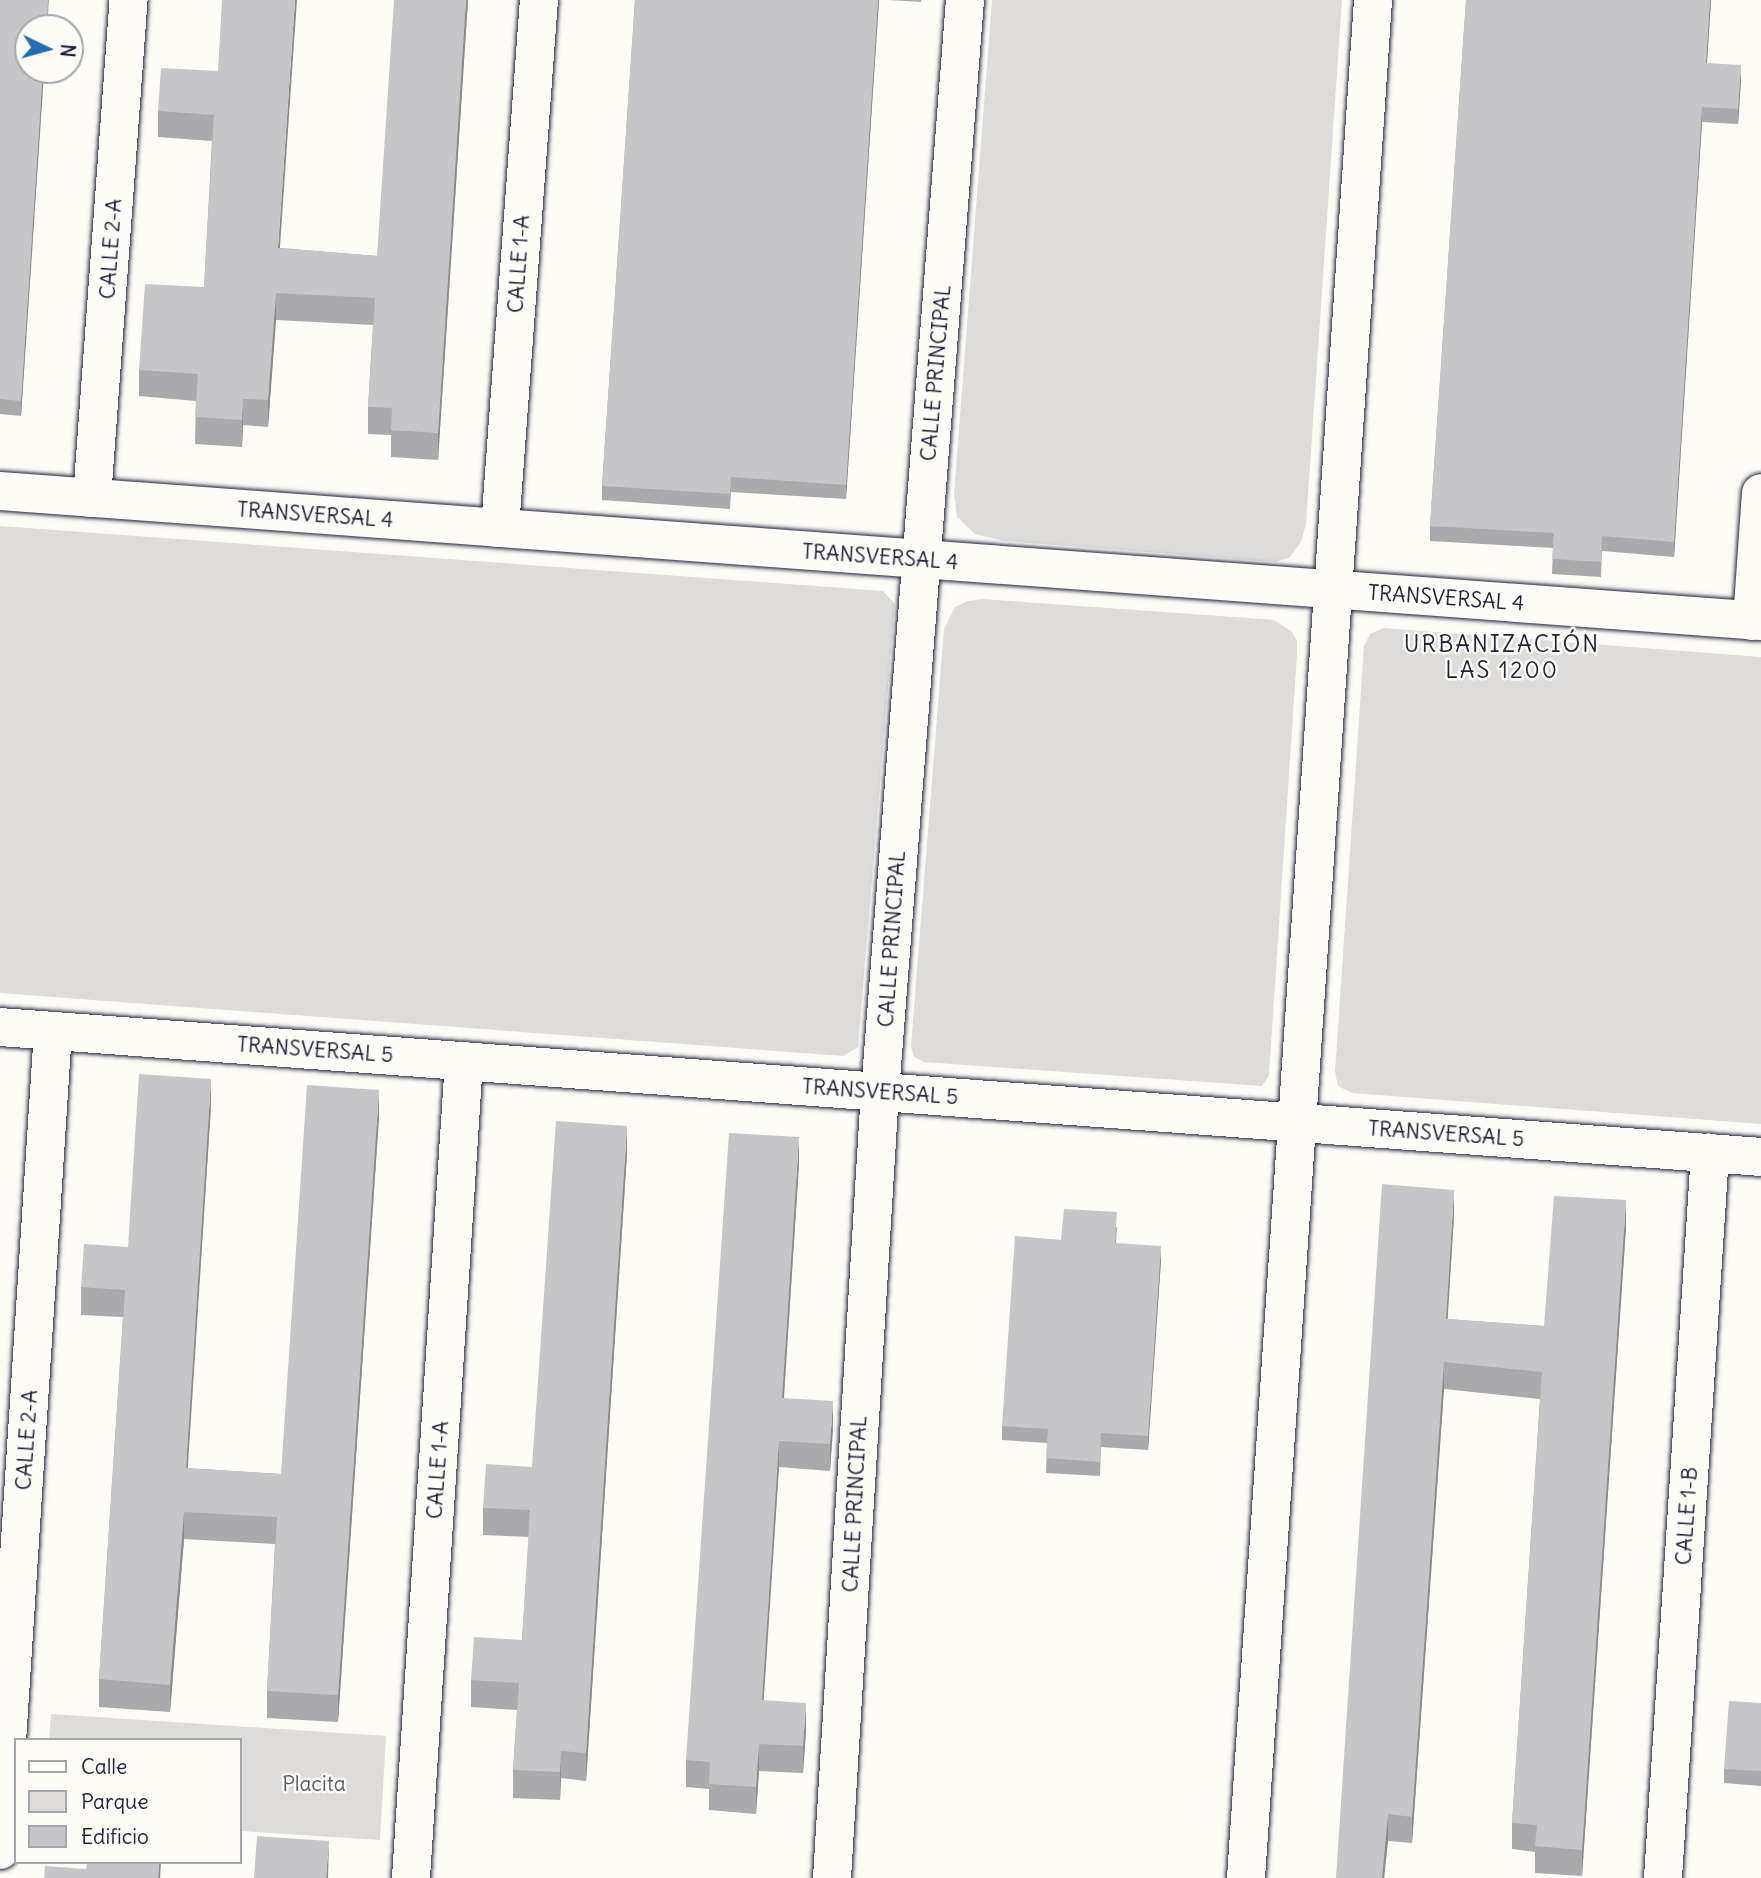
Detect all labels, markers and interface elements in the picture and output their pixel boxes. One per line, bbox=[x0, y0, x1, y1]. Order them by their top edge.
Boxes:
north arrow bbox=[14, 14, 84, 84]
text: N bbox=[55, 43, 80, 58]
street label: CALLE 2-A bbox=[95, 198, 127, 300]
street label: CALLE 1-A bbox=[503, 214, 535, 314]
street label: CALLE PRINCIPAL bbox=[916, 284, 956, 462]
street label: TRANSVERSAL 4 bbox=[236, 497, 394, 533]
street label: TRANSVERSAL 4 bbox=[801, 539, 959, 575]
street label: TRANSVERSAL 4 bbox=[1367, 580, 1525, 616]
district label: URBANIZACIÓN LAS 1200 bbox=[1405, 630, 1599, 684]
street label: CALLE PRINCIPAL bbox=[873, 850, 911, 1028]
street label: TRANSVERSAL 5 bbox=[236, 1032, 394, 1068]
street label: TRANSVERSAL 5 bbox=[801, 1074, 959, 1110]
street label: TRANSVERSAL 5 bbox=[1367, 1116, 1525, 1152]
street label: CALLE 2-A bbox=[11, 1389, 43, 1491]
street label: CALLE PRINCIPAL bbox=[838, 1415, 872, 1593]
street label: CALLE 1-A bbox=[422, 1420, 454, 1520]
street label: CALLE 1-B bbox=[1671, 1466, 1703, 1566]
legend bbox=[14, 1738, 242, 1864]
text: Calle bbox=[81, 1753, 127, 1780]
park label: Placita bbox=[282, 1771, 346, 1797]
text: Parque bbox=[81, 1788, 149, 1815]
text: Edificio bbox=[81, 1823, 149, 1850]

